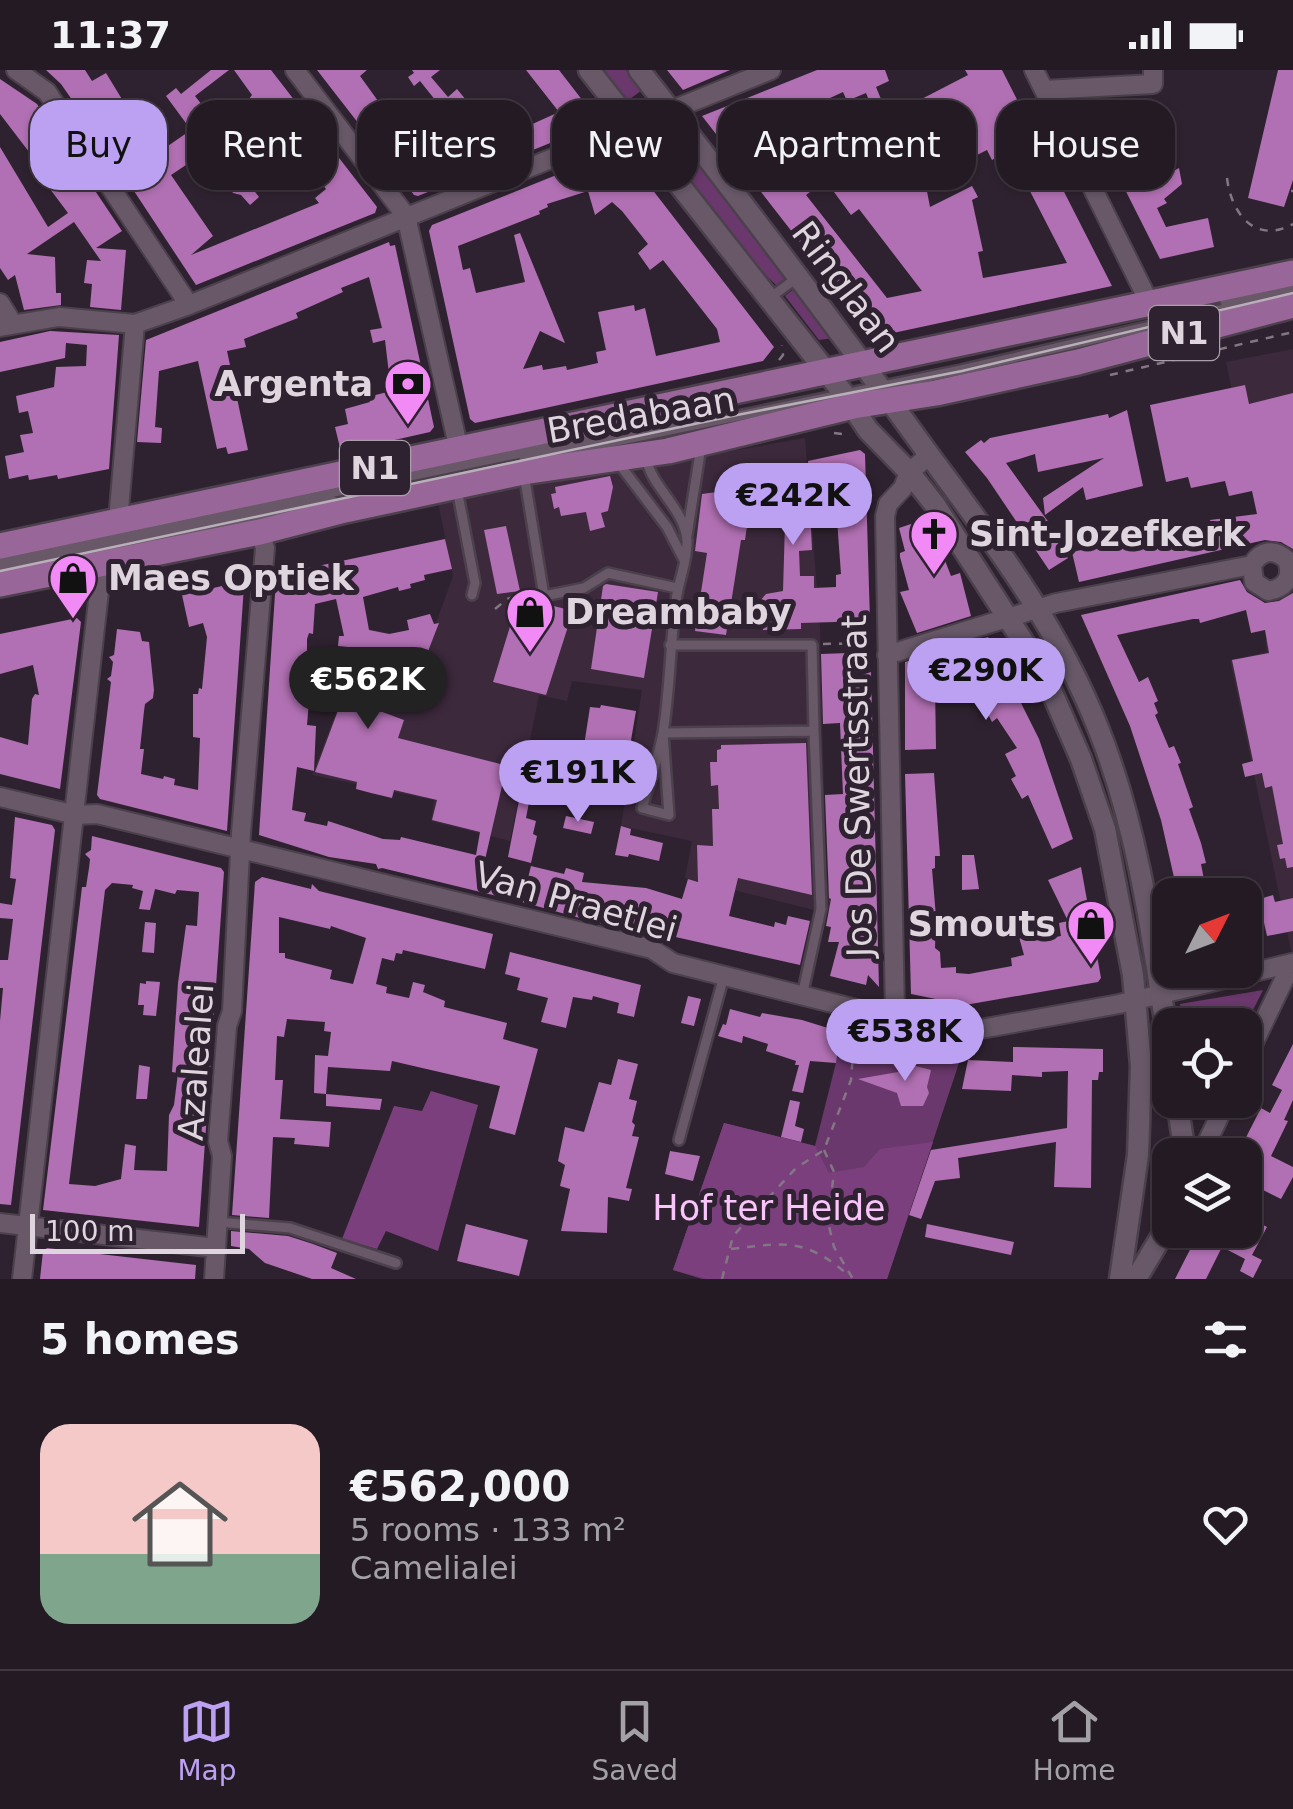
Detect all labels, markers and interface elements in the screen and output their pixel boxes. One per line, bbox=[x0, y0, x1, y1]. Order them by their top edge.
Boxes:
text: 11:37 bbox=[50, 13, 171, 57]
chip: Buy bbox=[30, 100, 167, 190]
chip: Rent bbox=[187, 100, 337, 190]
chip: Filters bbox=[357, 100, 532, 190]
chip: New bbox=[552, 100, 698, 190]
chip: Apartment bbox=[718, 100, 976, 190]
chip: House bbox=[996, 100, 1175, 190]
street label: Ringlaan bbox=[784, 214, 908, 360]
road number: N1 bbox=[1149, 306, 1219, 360]
bank icon: Argenta bbox=[382, 358, 434, 426]
place label: Argenta bbox=[215, 364, 373, 404]
street label: Bredabaan bbox=[544, 379, 738, 451]
road number: N1 bbox=[340, 441, 410, 495]
pin: €242K bbox=[723, 463, 863, 548]
text: €242K bbox=[736, 476, 850, 514]
church icon: Sint-Jozefkerk bbox=[908, 508, 960, 576]
place label: Sint-Jozefkerk bbox=[969, 514, 1246, 554]
shop icon: Maes Optiek bbox=[47, 552, 99, 620]
place label: Maes Optiek bbox=[108, 558, 354, 598]
shop icon: Dreambaby bbox=[504, 586, 556, 654]
place label: Dreambaby bbox=[565, 592, 792, 632]
street label: Jos De Swertsstraat bbox=[834, 614, 880, 960]
pin: €290K bbox=[916, 638, 1056, 723]
pin: €562K bbox=[298, 647, 438, 732]
text: €290K bbox=[929, 651, 1043, 689]
text: €562K bbox=[311, 660, 425, 698]
pin: €191K bbox=[508, 740, 648, 825]
text: €191K bbox=[521, 753, 635, 791]
street label: Van Praetlei bbox=[470, 854, 682, 950]
north arrow bbox=[1152, 878, 1262, 988]
map controls bbox=[1152, 878, 1262, 1248]
shop icon: Smouts bbox=[1065, 898, 1117, 966]
place label: Smouts bbox=[908, 904, 1056, 944]
street label: Azalealei bbox=[171, 982, 221, 1142]
pin: €538K bbox=[835, 999, 975, 1084]
button: locate bbox=[1152, 1008, 1262, 1118]
text: €538K bbox=[848, 1012, 962, 1050]
button: layers bbox=[1152, 1138, 1262, 1248]
park label: Hof ter Heide bbox=[652, 1188, 886, 1228]
scale bar bbox=[30, 1209, 245, 1254]
text: 100 m bbox=[45, 1215, 135, 1248]
icon: filters bbox=[1198, 1312, 1253, 1367]
text: 5 homes bbox=[40, 1315, 240, 1364]
text: €562,000 bbox=[350, 1462, 571, 1511]
icon: home bbox=[120, 1464, 240, 1584]
icon: heart bbox=[1198, 1497, 1253, 1552]
text: 5 rooms · 133 m² bbox=[350, 1511, 626, 1549]
text: Camelialei bbox=[350, 1549, 518, 1587]
tab: Map bbox=[177, 1694, 237, 1787]
tab: Saved bbox=[591, 1694, 678, 1787]
tab: Home bbox=[1033, 1694, 1116, 1787]

